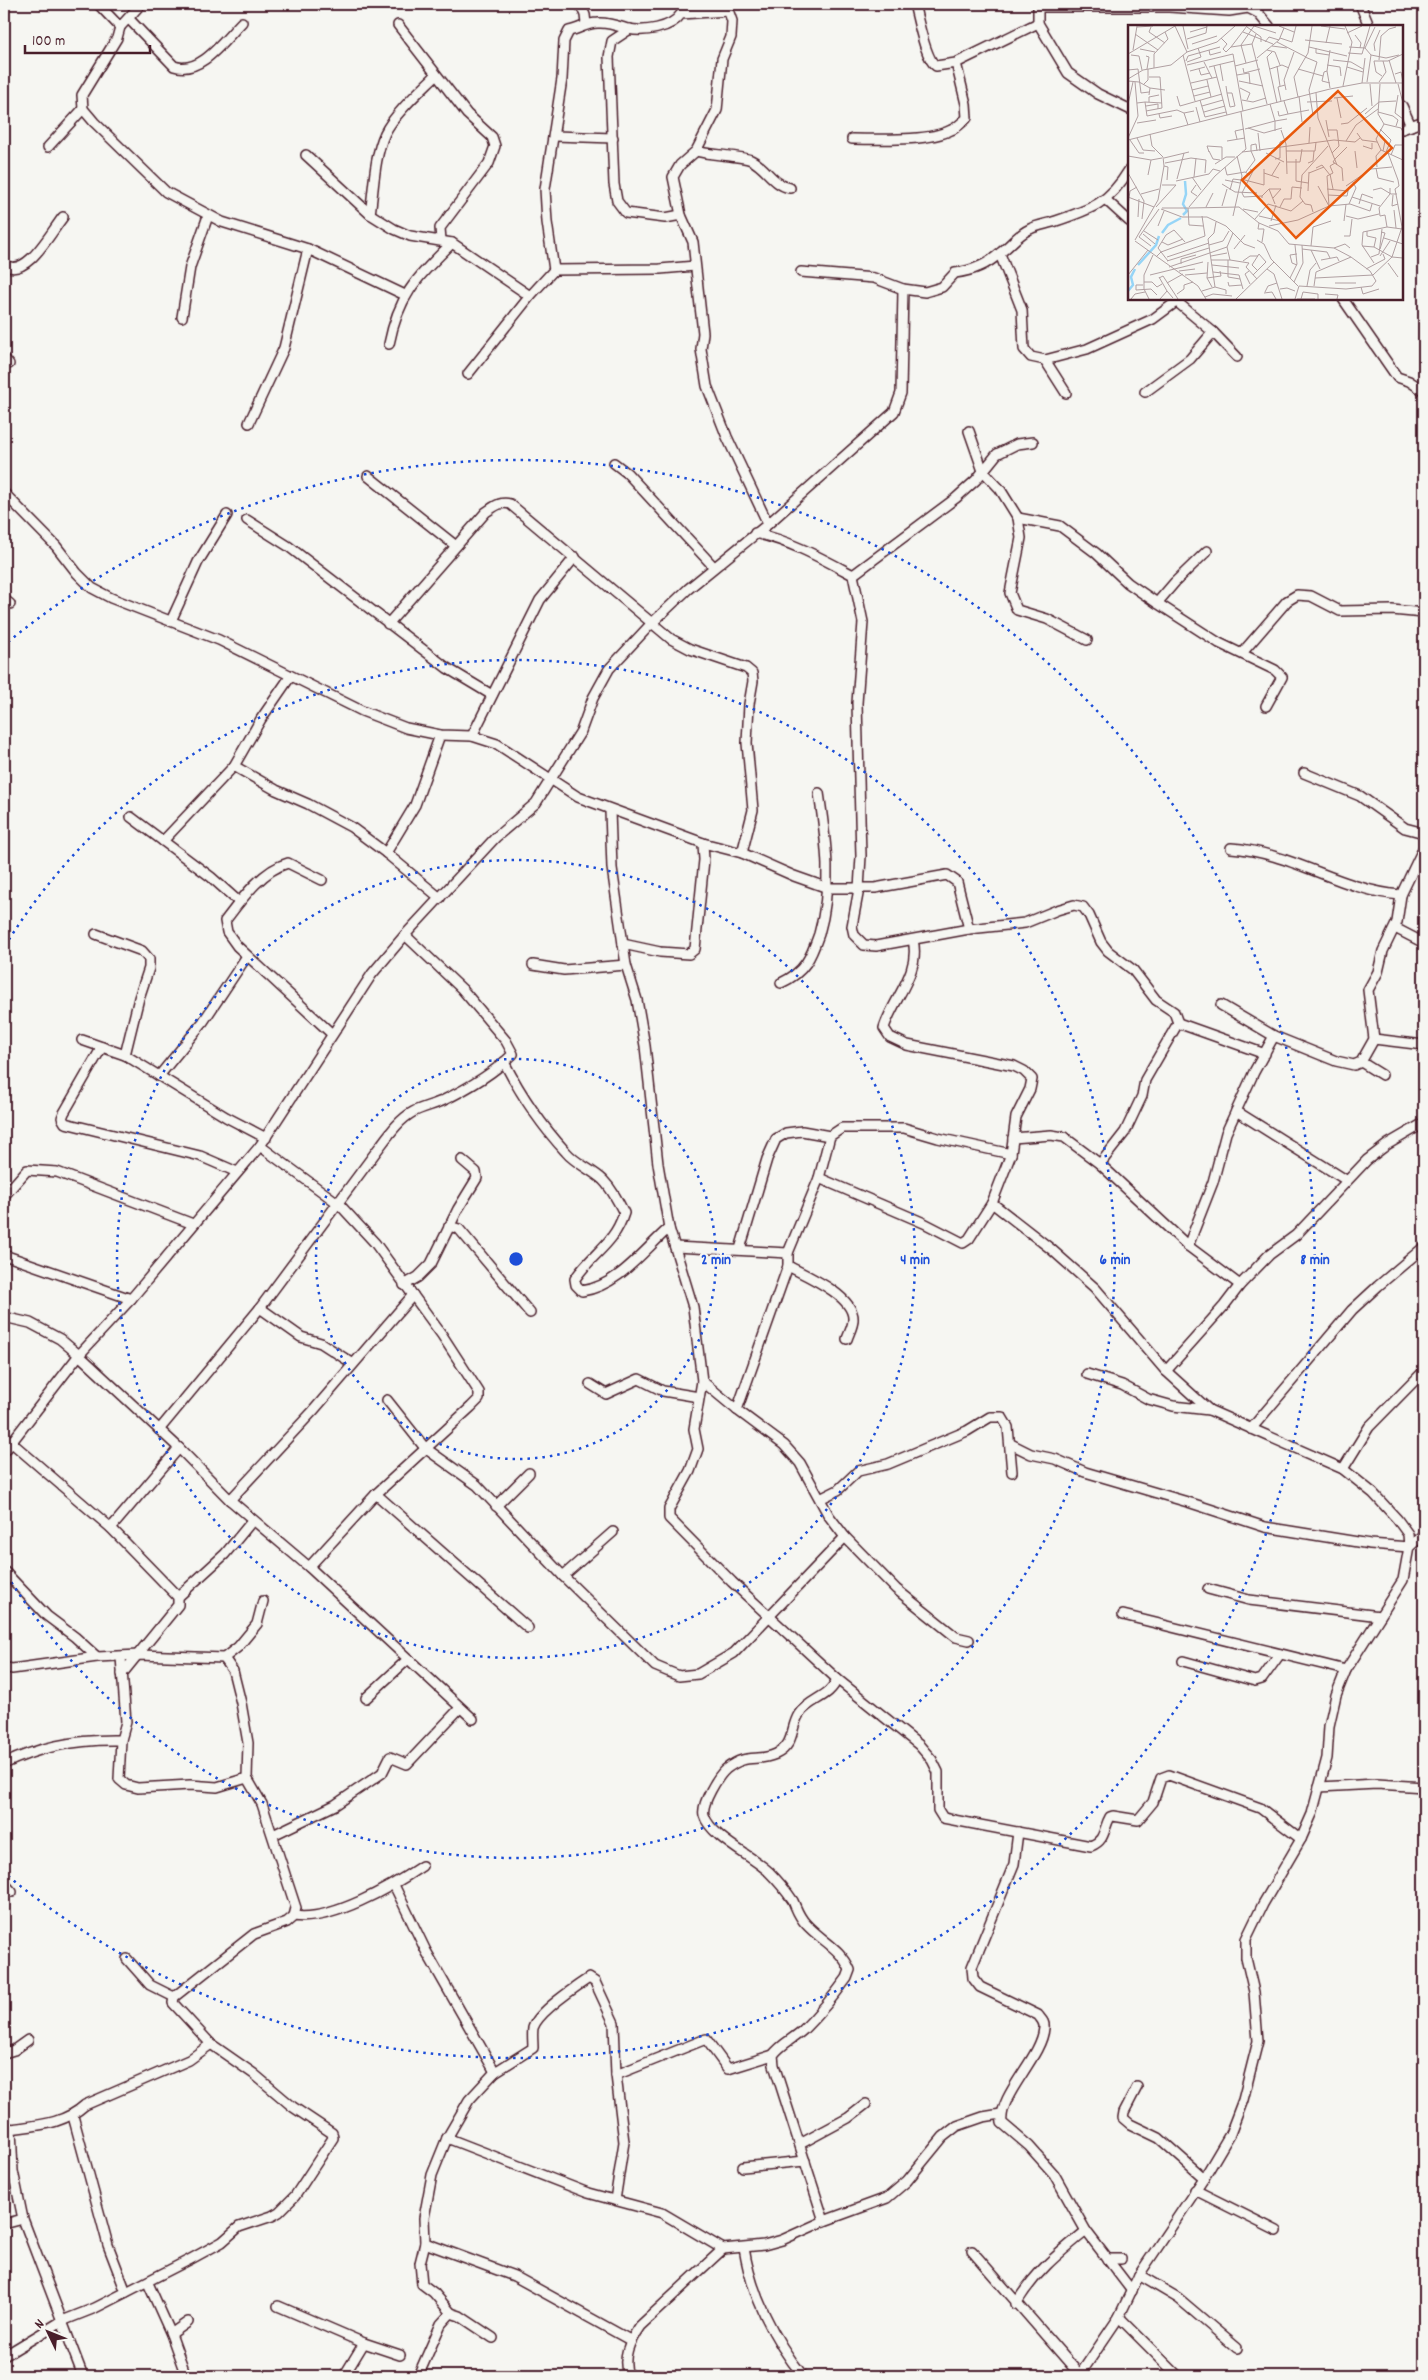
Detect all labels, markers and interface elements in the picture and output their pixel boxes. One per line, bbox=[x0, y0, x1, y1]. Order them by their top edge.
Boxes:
scale bar bbox=[25, 22, 150, 54]
inset map bbox=[1128, 25, 1403, 300]
text: 100 m bbox=[32, 31, 65, 53]
centre of rings bbox=[507, 1250, 525, 1268]
text: 2 min bbox=[701, 1250, 731, 1272]
text: 4 min bbox=[900, 1250, 930, 1272]
text: 6 min bbox=[1100, 1250, 1130, 1272]
text: 8 min bbox=[1300, 1250, 1330, 1272]
north arrow bbox=[22, 2308, 72, 2358]
text: N bbox=[30, 2315, 50, 2334]

